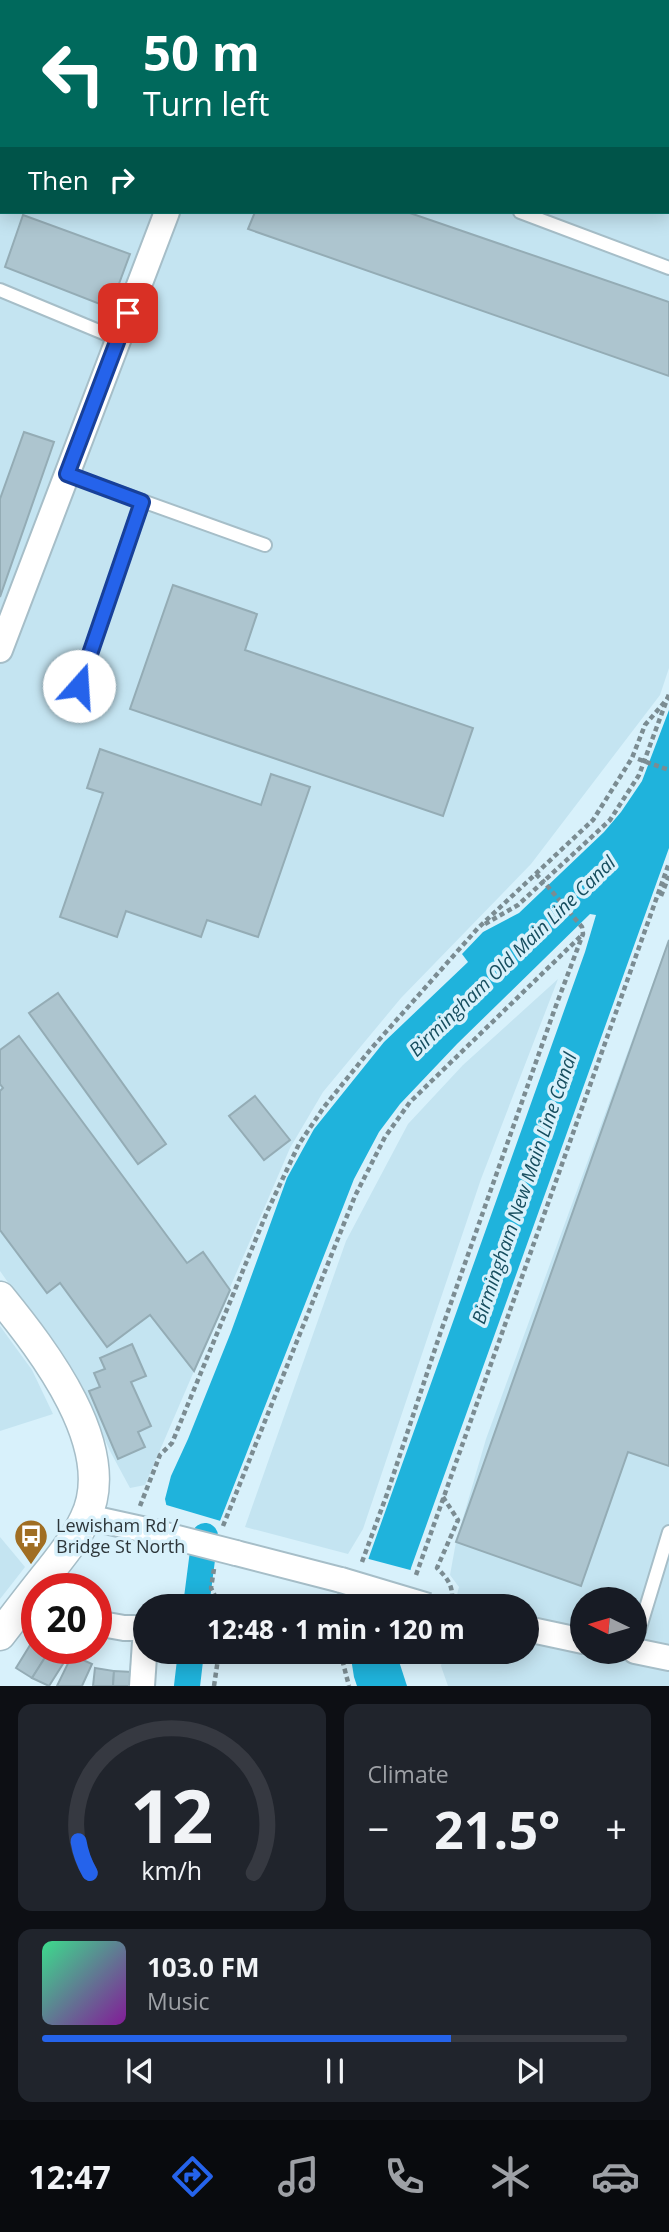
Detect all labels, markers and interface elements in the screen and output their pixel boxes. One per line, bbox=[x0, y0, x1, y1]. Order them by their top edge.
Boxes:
text: 50 m bbox=[143, 19, 260, 85]
icon: left bbox=[28, 28, 119, 119]
text: Turn left bbox=[143, 82, 269, 125]
icon: right bbox=[103, 161, 141, 199]
text: Then bbox=[28, 162, 89, 198]
pin bbox=[98, 283, 158, 343]
icon: arrive bbox=[109, 294, 147, 332]
position arrow bbox=[42, 649, 116, 723]
water label: Birmingham Old Main Line Canal bbox=[403, 849, 622, 1062]
water label: Birmingham New Main Line Canal bbox=[465, 1048, 583, 1327]
place label: Lewisham Rd / Bridge St North bbox=[56, 1513, 185, 1558]
bus stop icon: Lewisham Rd / Bridge St North bbox=[12, 1517, 50, 1566]
speed limit sign: 20 bbox=[21, 1573, 112, 1664]
north arrow bbox=[570, 1587, 648, 1664]
map controls bbox=[570, 1587, 647, 1664]
text: 12:48 · 1 min · 120 m bbox=[207, 1611, 465, 1647]
text: Climate bbox=[368, 1758, 449, 1790]
text: 12 bbox=[130, 1766, 213, 1865]
text: 21.5° bbox=[434, 1793, 560, 1864]
text: − bbox=[368, 1802, 389, 1854]
text: + bbox=[605, 1802, 627, 1854]
text: km/h bbox=[141, 1853, 202, 1887]
text: 103.0 FM bbox=[147, 1949, 259, 1985]
text: Music bbox=[147, 1985, 210, 2017]
icon: previous bbox=[121, 2052, 159, 2090]
icon: pause bbox=[316, 2052, 354, 2090]
icon: next bbox=[511, 2052, 549, 2090]
icon: directions bbox=[168, 2152, 217, 2201]
icon: music bbox=[274, 2152, 323, 2201]
icon: phone bbox=[380, 2152, 429, 2201]
icon: climate bbox=[486, 2152, 535, 2201]
icon: car bbox=[591, 2152, 640, 2201]
text: 12:47 bbox=[28, 2155, 111, 2198]

